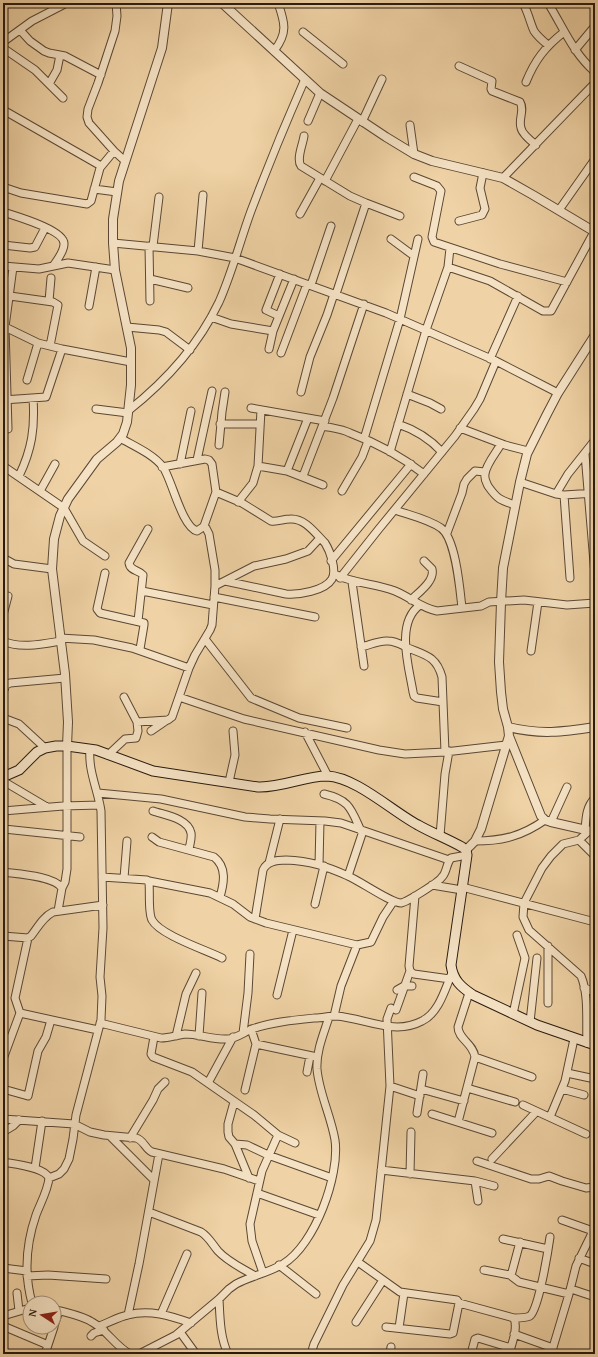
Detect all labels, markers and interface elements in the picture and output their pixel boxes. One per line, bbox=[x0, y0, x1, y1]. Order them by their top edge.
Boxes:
north arrow bbox=[22, 1295, 62, 1335]
text: N bbox=[24, 1307, 41, 1318]

